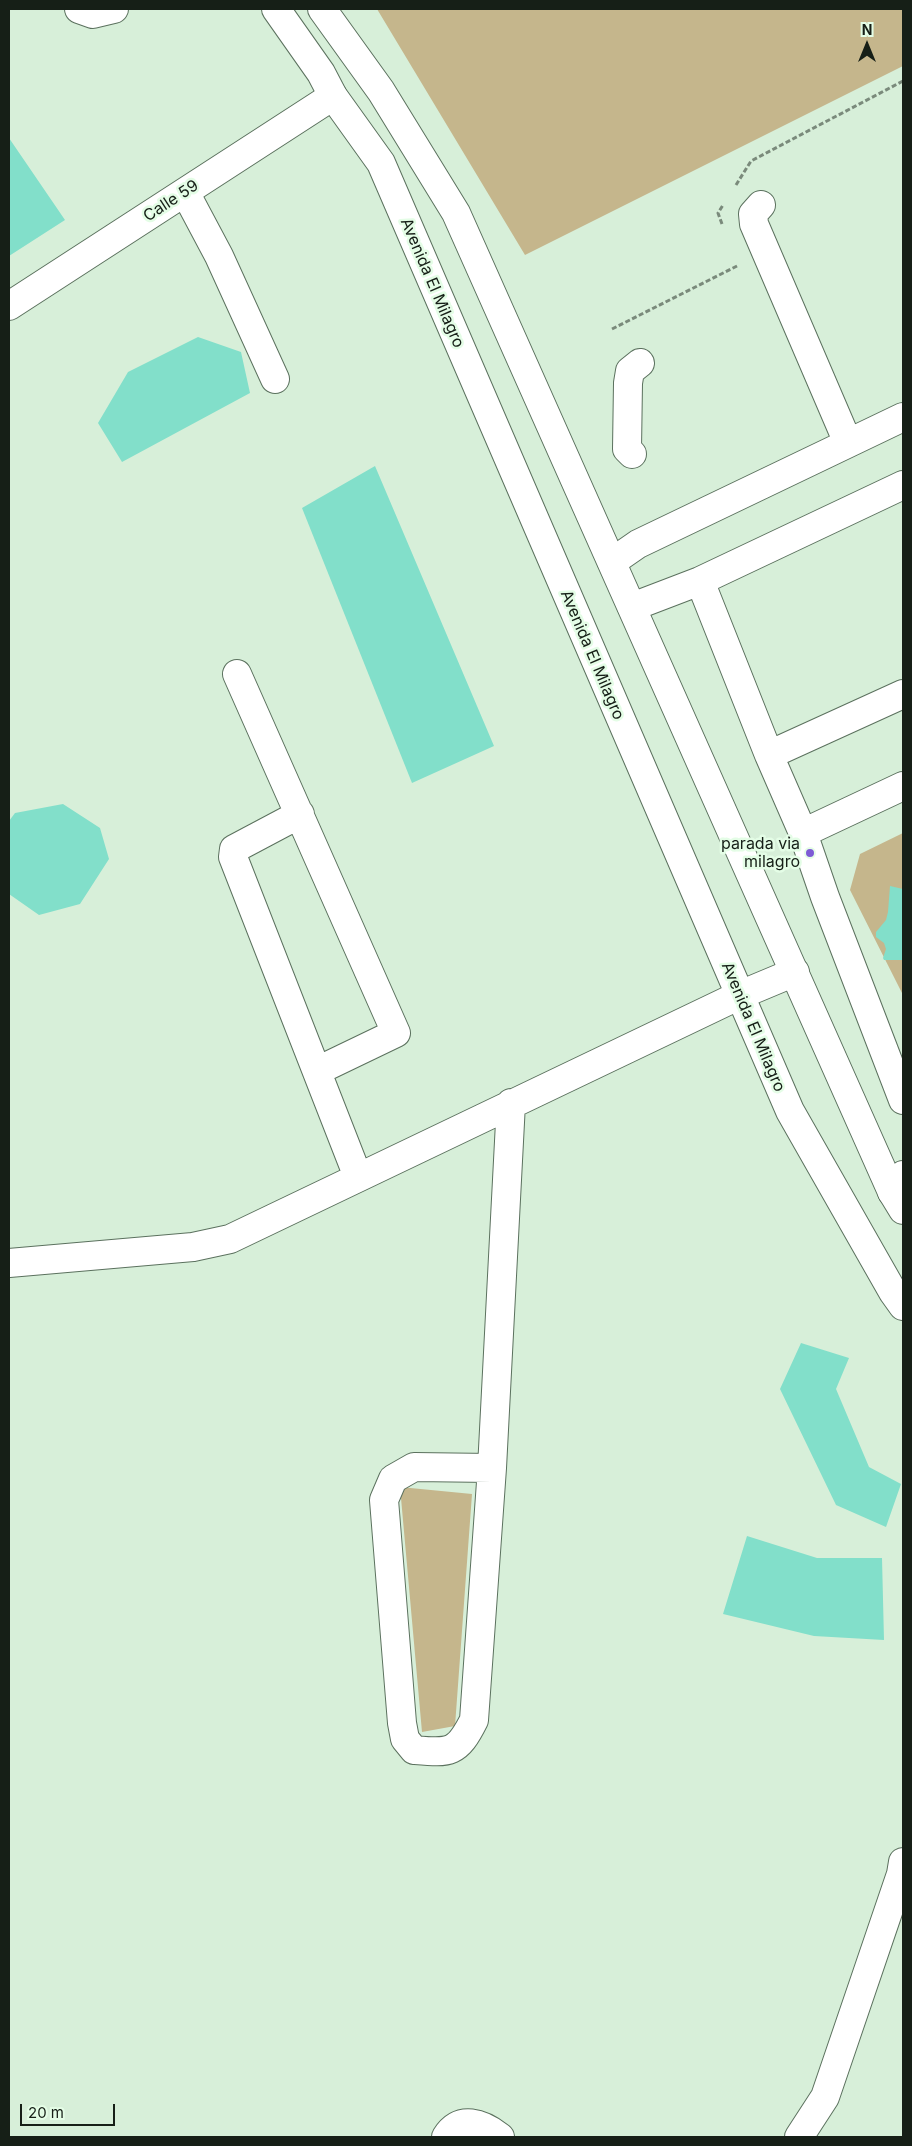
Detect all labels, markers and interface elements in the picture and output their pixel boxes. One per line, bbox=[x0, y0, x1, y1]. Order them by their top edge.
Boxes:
north arrow bbox=[842, 20, 892, 70]
text: N bbox=[862, 21, 872, 38]
street label: Calle 59 bbox=[140, 176, 202, 226]
street label: Avenida El Milagro bbox=[396, 215, 468, 351]
street label: Avenida El Milagro bbox=[556, 587, 628, 723]
place label: parada via milagro bbox=[721, 834, 800, 872]
marker: parada via milagro bbox=[804, 847, 816, 859]
street label: Avenida El Milagro bbox=[717, 959, 789, 1095]
scale bar bbox=[22, 2094, 118, 2126]
text: 20 m bbox=[28, 2103, 64, 2122]

